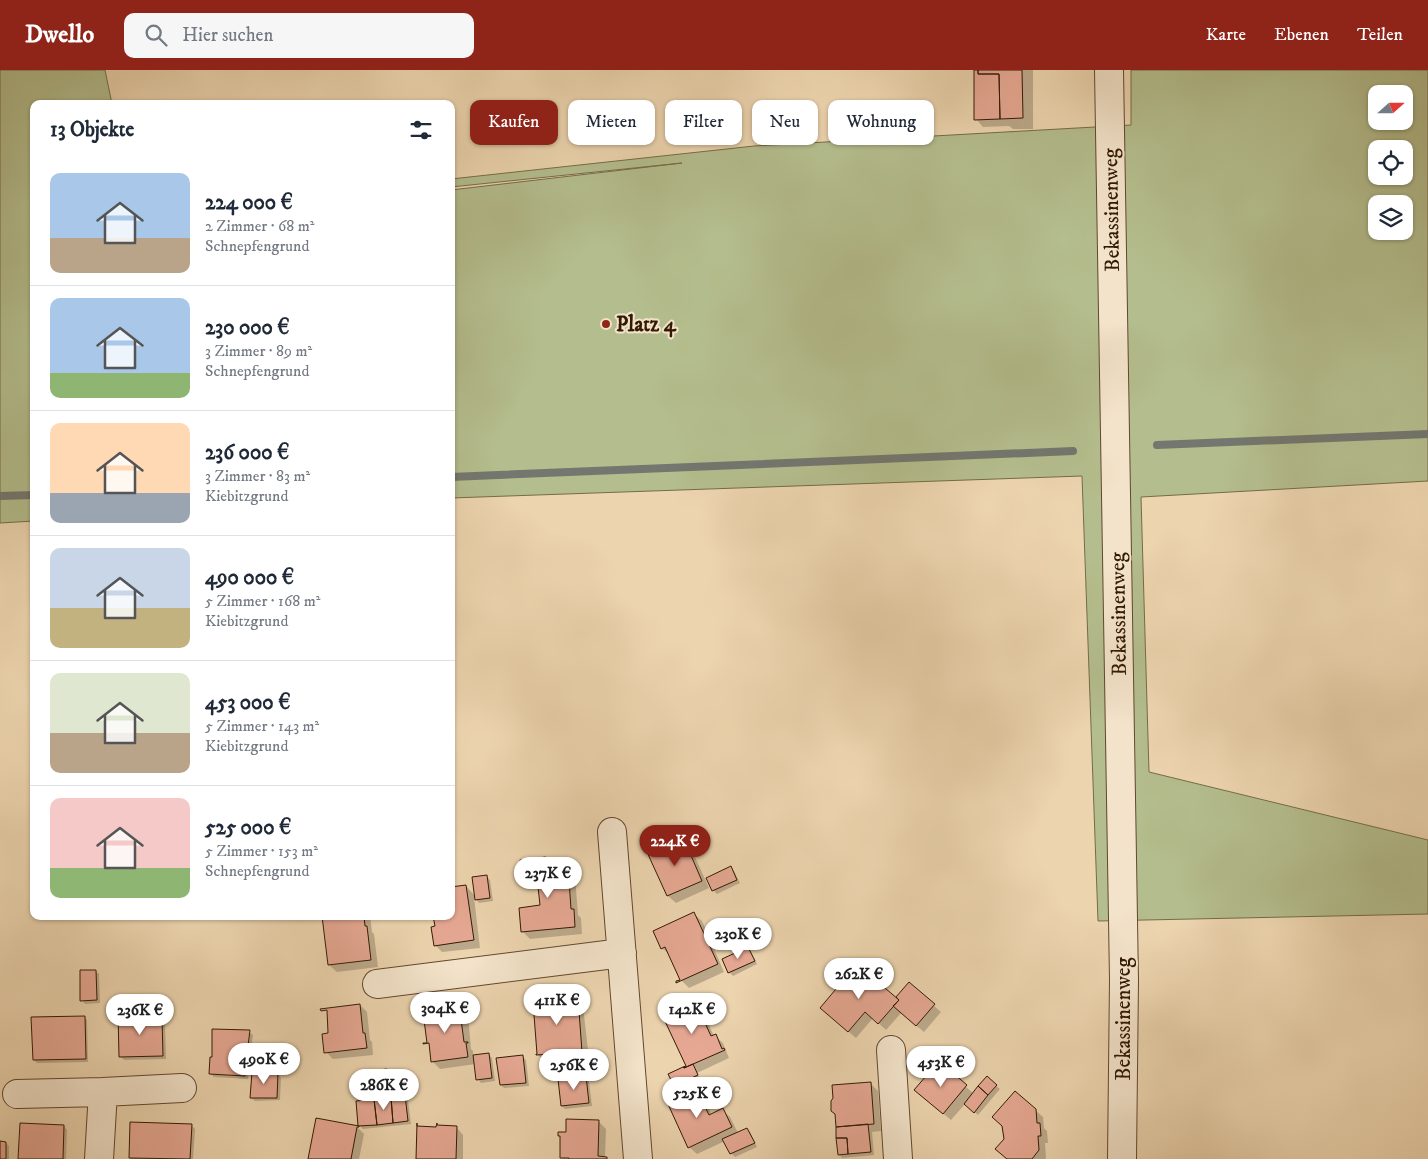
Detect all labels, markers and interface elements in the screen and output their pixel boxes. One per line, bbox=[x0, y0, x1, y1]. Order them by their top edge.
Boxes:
search box bbox=[124, 13, 474, 58]
text: Dwello bbox=[25, 20, 94, 50]
icon: search bbox=[142, 21, 170, 49]
text: Hier suchen bbox=[182, 24, 273, 47]
text: Karte bbox=[1206, 24, 1246, 46]
text: Ebenen bbox=[1274, 24, 1329, 46]
text: Teilen bbox=[1357, 24, 1403, 46]
north arrow bbox=[1368, 85, 1412, 130]
map controls bbox=[1368, 85, 1413, 240]
chip: Kaufen bbox=[470, 100, 558, 145]
chip: Mieten bbox=[568, 100, 655, 145]
chip: Filter bbox=[665, 100, 742, 145]
chip: Neu bbox=[752, 100, 818, 145]
chip: Wohnung bbox=[828, 100, 934, 145]
icon: filters bbox=[407, 116, 435, 144]
text: 13 Objekte bbox=[50, 117, 134, 143]
button: locate bbox=[1368, 140, 1413, 185]
street label: Bekassinenweg bbox=[1098, 147, 1126, 272]
text: 224 000 € bbox=[205, 190, 293, 216]
icon: home bbox=[90, 193, 150, 253]
button: layers bbox=[1368, 195, 1413, 240]
text: 2 Zimmer · 68 m² bbox=[205, 216, 314, 236]
text: Schnepfengrund bbox=[205, 236, 309, 256]
place label: Platz 4 bbox=[616, 312, 677, 338]
text: 230 000 € bbox=[205, 315, 290, 341]
icon: home bbox=[90, 318, 150, 378]
marker: Platz 4 bbox=[600, 318, 612, 330]
text: 3 Zimmer · 89 m² bbox=[205, 341, 312, 361]
text: Schnepfengrund bbox=[205, 361, 309, 381]
text: 236 000 € bbox=[205, 440, 289, 466]
icon: home bbox=[90, 443, 150, 503]
text: 3 Zimmer · 83 m² bbox=[205, 466, 310, 486]
text: Kiebitzgrund bbox=[205, 486, 288, 506]
street label: Bekassinenweg bbox=[1105, 551, 1133, 676]
text: 490 000 € bbox=[205, 565, 294, 591]
icon: home bbox=[90, 568, 150, 628]
text: 5 Zimmer · 168 m² bbox=[205, 591, 320, 611]
text: Kiebitzgrund bbox=[205, 611, 288, 631]
text: 453 000 € bbox=[205, 690, 290, 716]
icon: home bbox=[90, 693, 150, 753]
text: 5 Zimmer · 143 m² bbox=[205, 716, 319, 736]
text: Kiebitzgrund bbox=[205, 736, 288, 756]
text: 525 000 € bbox=[205, 815, 291, 841]
icon: home bbox=[90, 818, 150, 878]
pin: 224K € bbox=[634, 824, 716, 867]
text: 224K € bbox=[651, 831, 699, 851]
text: 5 Zimmer · 153 m² bbox=[205, 841, 318, 861]
pin: 237K € bbox=[507, 856, 589, 899]
text: Schnepfengrund bbox=[205, 861, 309, 881]
text: 237K € bbox=[525, 863, 571, 883]
pin: 230K € bbox=[697, 918, 779, 960]
text: 230K € bbox=[715, 924, 761, 944]
street label: Bekassinenweg bbox=[1111, 956, 1137, 1081]
pin: 262K € bbox=[818, 958, 900, 1000]
text: 262K € bbox=[835, 964, 883, 984]
pin: 411K € bbox=[516, 984, 598, 1026]
text: 411K € bbox=[534, 990, 580, 1010]
pin: 304K € bbox=[404, 992, 486, 1034]
pin: 142K € bbox=[651, 992, 733, 1035]
pin: 236K € bbox=[99, 994, 181, 1036]
text: 304K € bbox=[421, 998, 469, 1018]
text: 142K € bbox=[669, 999, 716, 1019]
text: 236K € bbox=[117, 1000, 163, 1020]
pin: 490K € bbox=[223, 1042, 305, 1085]
pin: 453K € bbox=[900, 1046, 982, 1088]
pin: 256K € bbox=[533, 1048, 615, 1091]
text: 490K € bbox=[239, 1049, 289, 1069]
text: 453K € bbox=[917, 1052, 965, 1072]
text: 256K € bbox=[550, 1055, 598, 1075]
pin: 286K € bbox=[343, 1068, 425, 1111]
text: 286K € bbox=[360, 1075, 408, 1095]
pin: 525K € bbox=[656, 1076, 738, 1119]
text: 525K € bbox=[673, 1083, 721, 1103]

